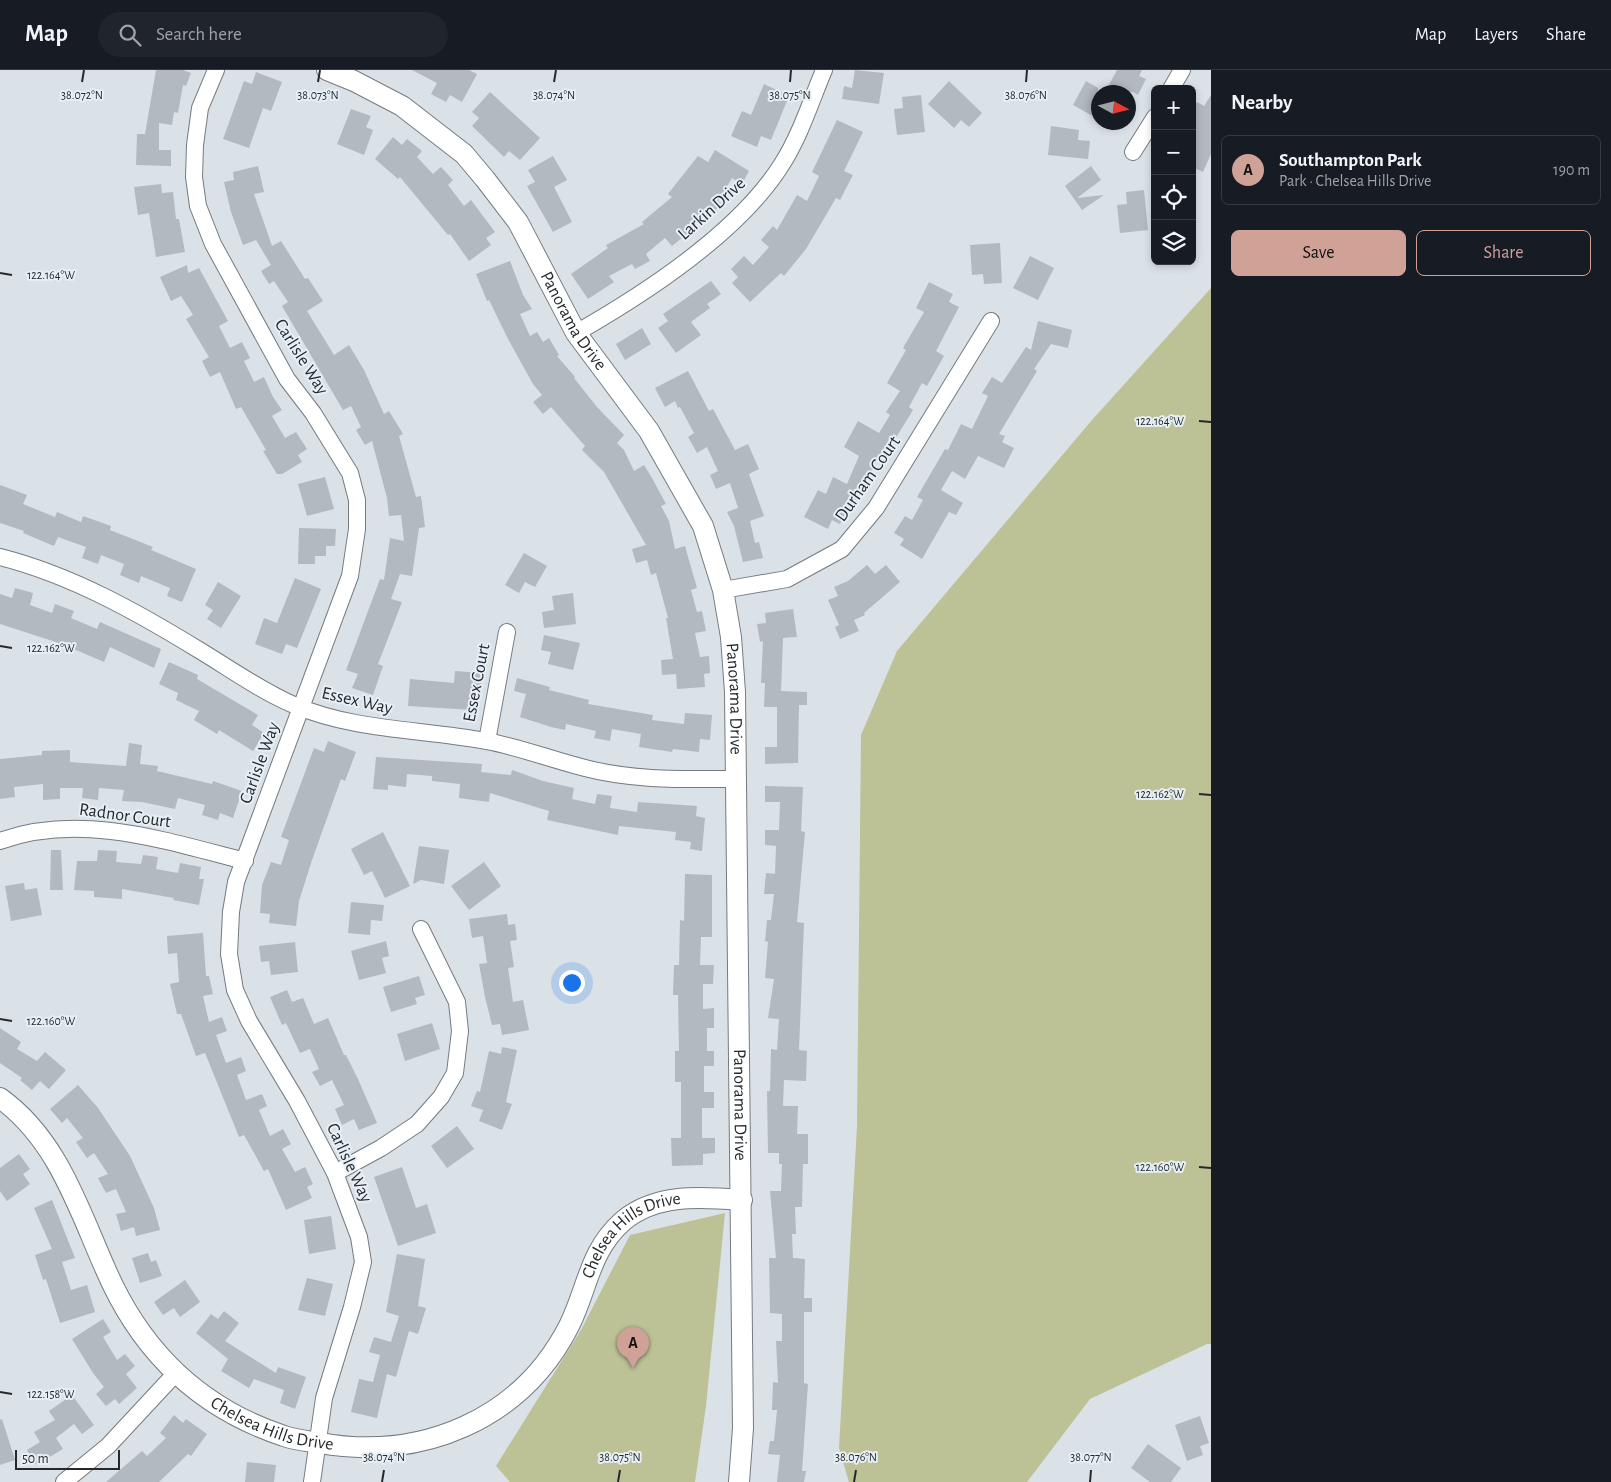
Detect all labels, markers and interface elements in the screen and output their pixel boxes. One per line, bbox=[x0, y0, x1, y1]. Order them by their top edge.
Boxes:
search box bbox=[98, 12, 448, 57]
icon: search bbox=[116, 21, 144, 49]
text: Map bbox=[25, 22, 68, 46]
text: Search here bbox=[156, 25, 242, 44]
text: Map bbox=[1415, 26, 1446, 44]
text: Layers bbox=[1474, 26, 1518, 44]
text: Share bbox=[1546, 26, 1586, 44]
north arrow bbox=[1091, 85, 1136, 130]
map controls bbox=[1151, 85, 1196, 265]
button: + bbox=[1151, 85, 1196, 130]
text: 38.072°N bbox=[61, 89, 103, 101]
text: 38.073°N bbox=[297, 89, 339, 101]
text: 38.074°N bbox=[533, 89, 575, 101]
text: 38.075°N bbox=[769, 89, 811, 101]
text: 38.076°N bbox=[1005, 89, 1047, 101]
text: Nearby bbox=[1231, 92, 1292, 113]
button: − bbox=[1151, 130, 1196, 175]
text: Southampton Park bbox=[1279, 151, 1422, 170]
text: A bbox=[1243, 162, 1253, 178]
text: 190 m bbox=[1553, 162, 1590, 178]
text: Park · Chelsea Hills Drive bbox=[1279, 173, 1431, 189]
street label: Larkin Drive bbox=[675, 174, 749, 244]
button: locate bbox=[1151, 175, 1196, 220]
button: layers bbox=[1151, 220, 1196, 265]
button: Save bbox=[1231, 230, 1406, 276]
button: Share bbox=[1416, 230, 1591, 276]
text: 122.164°W bbox=[27, 269, 75, 281]
street label: Panorama Drive bbox=[537, 269, 610, 374]
street label: Carlisle Way bbox=[271, 316, 331, 398]
text: 122.164°W bbox=[1136, 415, 1184, 427]
street label: Durham Court bbox=[832, 433, 904, 525]
text: 122.162°W bbox=[27, 642, 75, 654]
street label: Essex Court bbox=[461, 642, 493, 724]
street label: Panorama Drive bbox=[722, 642, 745, 755]
street label: Essex Way bbox=[320, 684, 394, 718]
street label: Carlisle Way bbox=[237, 720, 283, 806]
text: 122.162°W bbox=[1136, 788, 1184, 800]
street label: Radnor Court bbox=[78, 801, 172, 831]
your location bbox=[559, 970, 585, 996]
text: 122.160°W bbox=[27, 1015, 75, 1027]
street label: Panorama Drive bbox=[730, 1049, 749, 1161]
street label: Carlisle Way bbox=[323, 1121, 375, 1206]
text: 122.160°W bbox=[1136, 1161, 1184, 1173]
street label: Chelsea Hills Drive bbox=[579, 1190, 682, 1281]
pin: A bbox=[617, 1327, 649, 1368]
text: 122.158°W bbox=[27, 1388, 75, 1400]
street label: Chelsea Hills Drive bbox=[207, 1394, 335, 1454]
scale bar bbox=[15, 1447, 120, 1470]
text: 38.074°N bbox=[363, 1451, 405, 1463]
text: 38.075°N bbox=[599, 1451, 641, 1463]
text: 38.076°N bbox=[835, 1451, 877, 1463]
text: 38.077°N bbox=[1070, 1451, 1112, 1463]
text: 50 m bbox=[22, 1452, 49, 1466]

